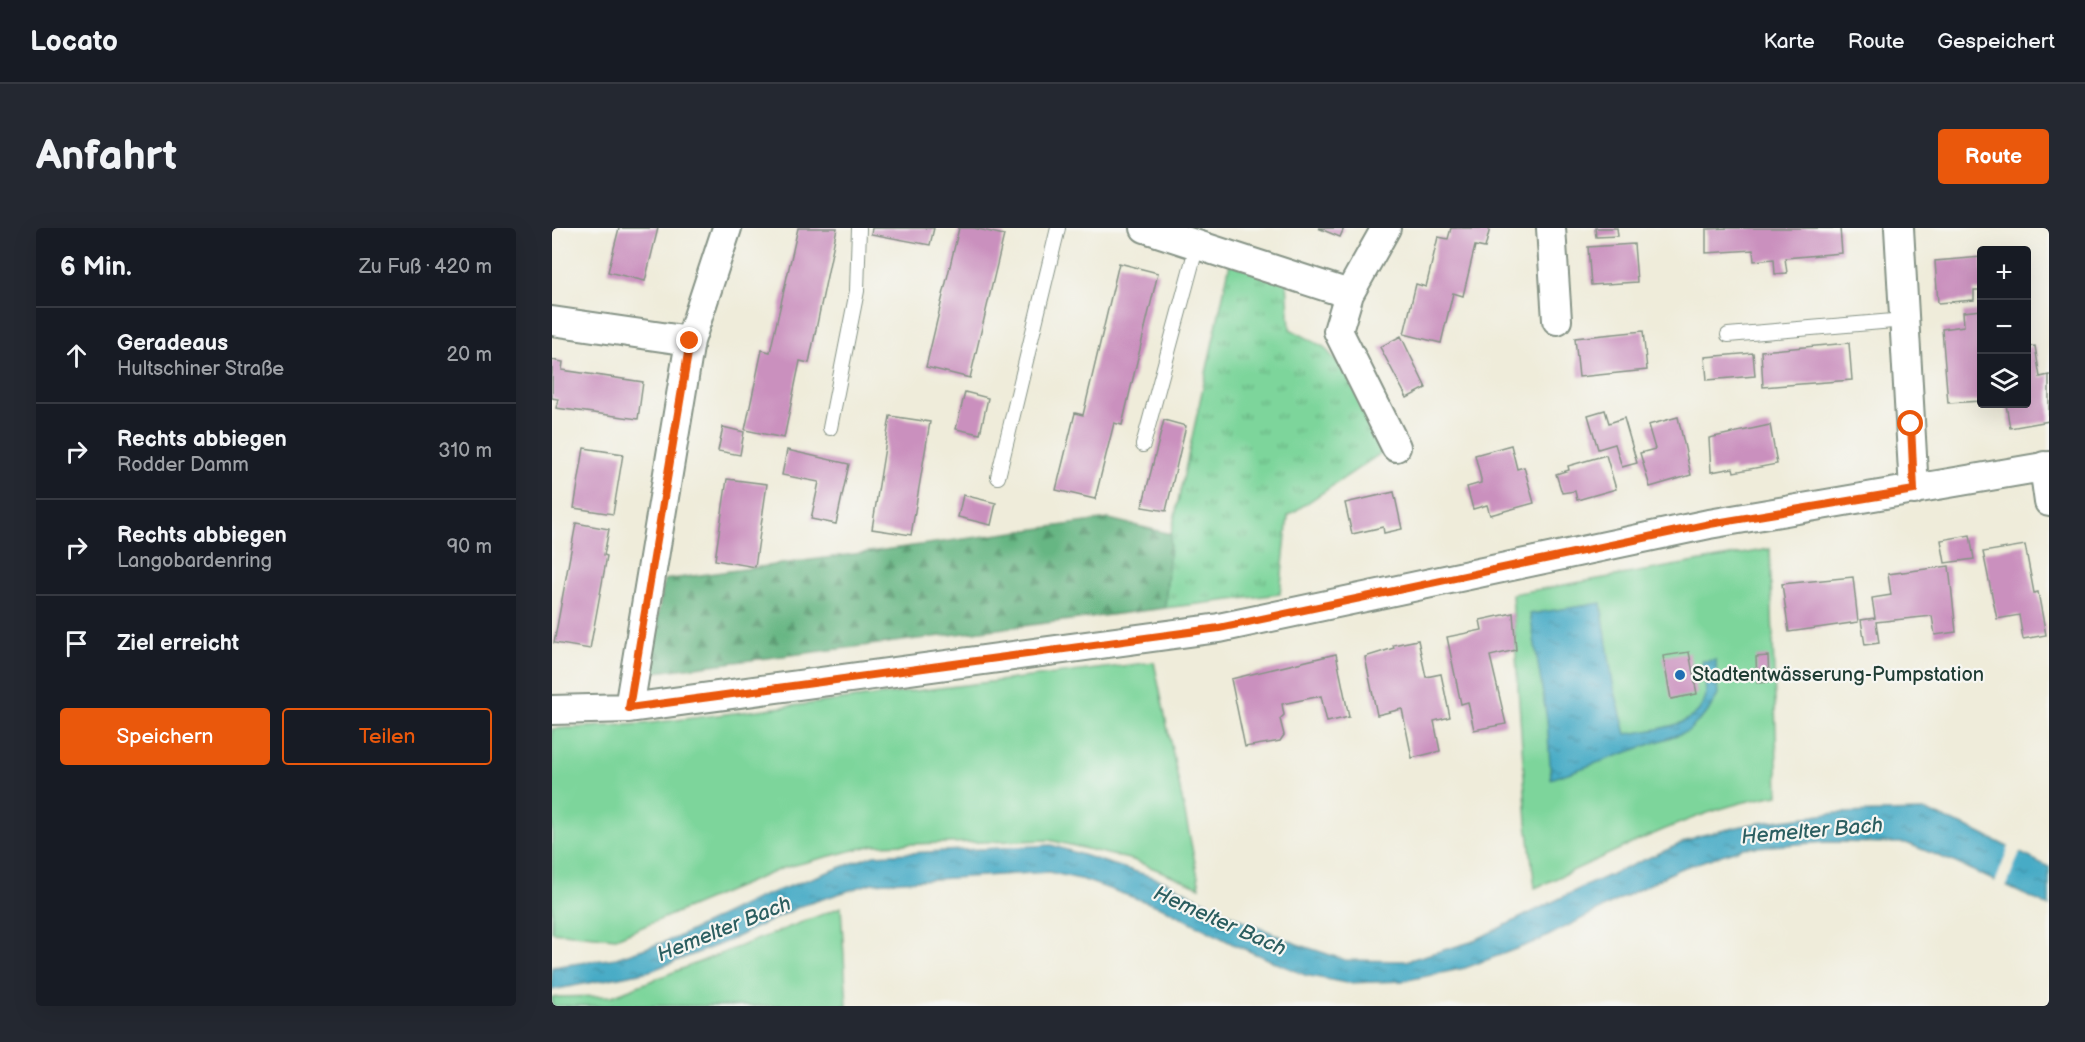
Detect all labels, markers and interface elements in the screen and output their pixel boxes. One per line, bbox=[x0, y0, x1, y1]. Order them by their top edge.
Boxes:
text: Locato bbox=[30, 25, 118, 58]
text: Karte bbox=[1763, 29, 1815, 54]
text: Route bbox=[1848, 29, 1904, 54]
text: Gespeichert bbox=[1937, 29, 2055, 54]
button: Route bbox=[1938, 129, 2049, 184]
text: Anfahrt bbox=[36, 131, 177, 182]
map controls bbox=[1977, 246, 2031, 408]
button: + bbox=[1977, 246, 2031, 300]
text: 6 Min. bbox=[60, 252, 132, 283]
text: Zu Fuß · 420 m bbox=[359, 255, 492, 279]
button: − bbox=[1977, 300, 2031, 354]
route end bbox=[676, 327, 702, 353]
text: Geradeaus bbox=[117, 330, 228, 357]
icon: ahead bbox=[60, 339, 93, 372]
text: 20 m bbox=[447, 343, 492, 367]
button: layers bbox=[1977, 354, 2031, 408]
text: Hultschiner Straße bbox=[117, 357, 284, 381]
route start bbox=[1897, 410, 1923, 436]
text: Rechts abbiegen bbox=[117, 426, 287, 453]
icon: right bbox=[60, 435, 93, 468]
text: 310 m bbox=[438, 439, 492, 463]
text: Rodder Damm bbox=[117, 453, 249, 477]
text: Rechts abbiegen bbox=[117, 522, 287, 549]
icon: right bbox=[60, 531, 93, 564]
text: 90 m bbox=[447, 535, 492, 559]
text: Langobardenring bbox=[117, 549, 272, 573]
icon: arrive bbox=[60, 627, 93, 660]
text: Ziel erreicht bbox=[117, 630, 239, 657]
place label: Stadtentwässerung-Pumpstation bbox=[1692, 663, 1984, 687]
marker: Stadtentwässerung-Pumpstation bbox=[1673, 668, 1687, 682]
button: Speichern bbox=[60, 708, 270, 765]
button: Teilen bbox=[282, 708, 492, 765]
water label: Hemelter Bach bbox=[1740, 812, 1884, 850]
water label: Hemelter Bach bbox=[1150, 881, 1291, 962]
water label: Hemelter Bach bbox=[653, 891, 795, 967]

